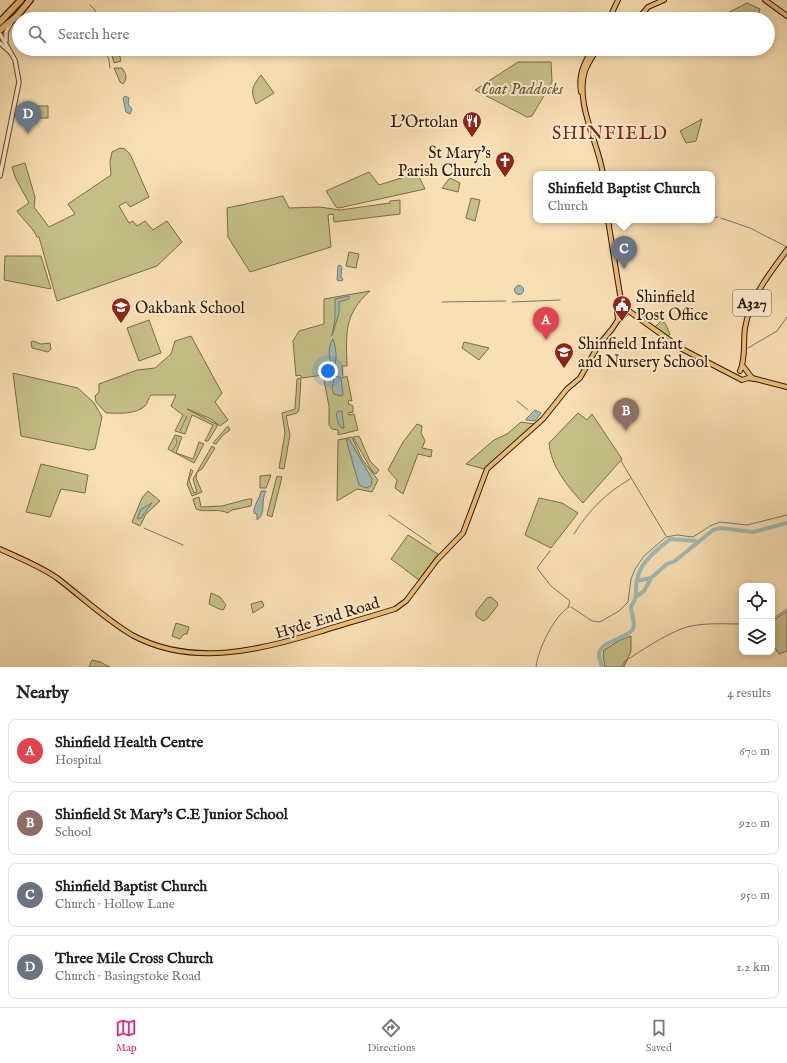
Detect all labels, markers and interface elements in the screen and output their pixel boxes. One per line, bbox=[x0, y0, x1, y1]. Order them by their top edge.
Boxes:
search box bbox=[12, 12, 775, 56]
icon: search bbox=[26, 23, 48, 45]
text: Search here bbox=[58, 25, 129, 44]
park label: Coat Paddocks bbox=[481, 80, 563, 100]
pin: D bbox=[15, 101, 41, 134]
restaurant icon: L'Ortolan bbox=[461, 110, 483, 138]
place label: L'Ortolan bbox=[390, 113, 458, 133]
district label: SHINFIELD bbox=[552, 123, 668, 146]
place label: St Mary's Parish Church bbox=[398, 144, 491, 182]
church icon: St Mary's Parish Church bbox=[494, 150, 516, 178]
popup bbox=[533, 171, 715, 223]
text: Shinfield Baptist Church bbox=[548, 179, 700, 198]
text: Church bbox=[548, 198, 588, 215]
pin: C bbox=[611, 236, 637, 269]
place label: Shinfield Post Office bbox=[636, 288, 708, 326]
road number: A327 bbox=[733, 290, 771, 316]
public building icon: Shinfield Post Office bbox=[611, 294, 633, 322]
school or university icon: Oakbank School bbox=[110, 296, 132, 324]
place label: Oakbank School bbox=[135, 299, 245, 319]
pin: A bbox=[533, 307, 559, 340]
place label: Shinfield Infant and Nursery School bbox=[578, 335, 709, 373]
school or university icon: Shinfield Infant and Nursery School bbox=[553, 341, 575, 369]
your location bbox=[318, 361, 338, 381]
pin: B bbox=[613, 398, 639, 431]
map controls bbox=[739, 583, 775, 655]
button: locate bbox=[739, 583, 775, 619]
street label: Hyde End Road bbox=[273, 593, 383, 644]
button: layers bbox=[739, 619, 775, 655]
text: Nearby bbox=[16, 683, 69, 704]
text: 4 results bbox=[727, 685, 771, 702]
text: Shinfield Health Centre bbox=[55, 733, 203, 752]
text: A bbox=[26, 743, 34, 760]
text: 670 m bbox=[739, 743, 770, 760]
text: Hospital bbox=[55, 752, 102, 769]
text: Shinfield St Mary's C.E Junior School bbox=[55, 805, 288, 824]
text: B bbox=[26, 815, 34, 832]
text: 920 m bbox=[739, 815, 770, 832]
text: School bbox=[55, 824, 92, 841]
text: Shinfield Baptist Church bbox=[55, 877, 207, 896]
text: C bbox=[25, 887, 35, 904]
text: 950 m bbox=[740, 887, 770, 904]
text: Church · Hollow Lane bbox=[55, 896, 175, 913]
text: Three Mile Cross Church bbox=[55, 949, 213, 968]
text: D bbox=[25, 959, 35, 976]
text: 1.2 km bbox=[736, 959, 770, 976]
text: Church · Basingstoke Road bbox=[55, 968, 201, 985]
tab: Map bbox=[115, 1017, 137, 1055]
tab: Directions bbox=[368, 1017, 415, 1055]
tab: Saved bbox=[646, 1017, 672, 1055]

